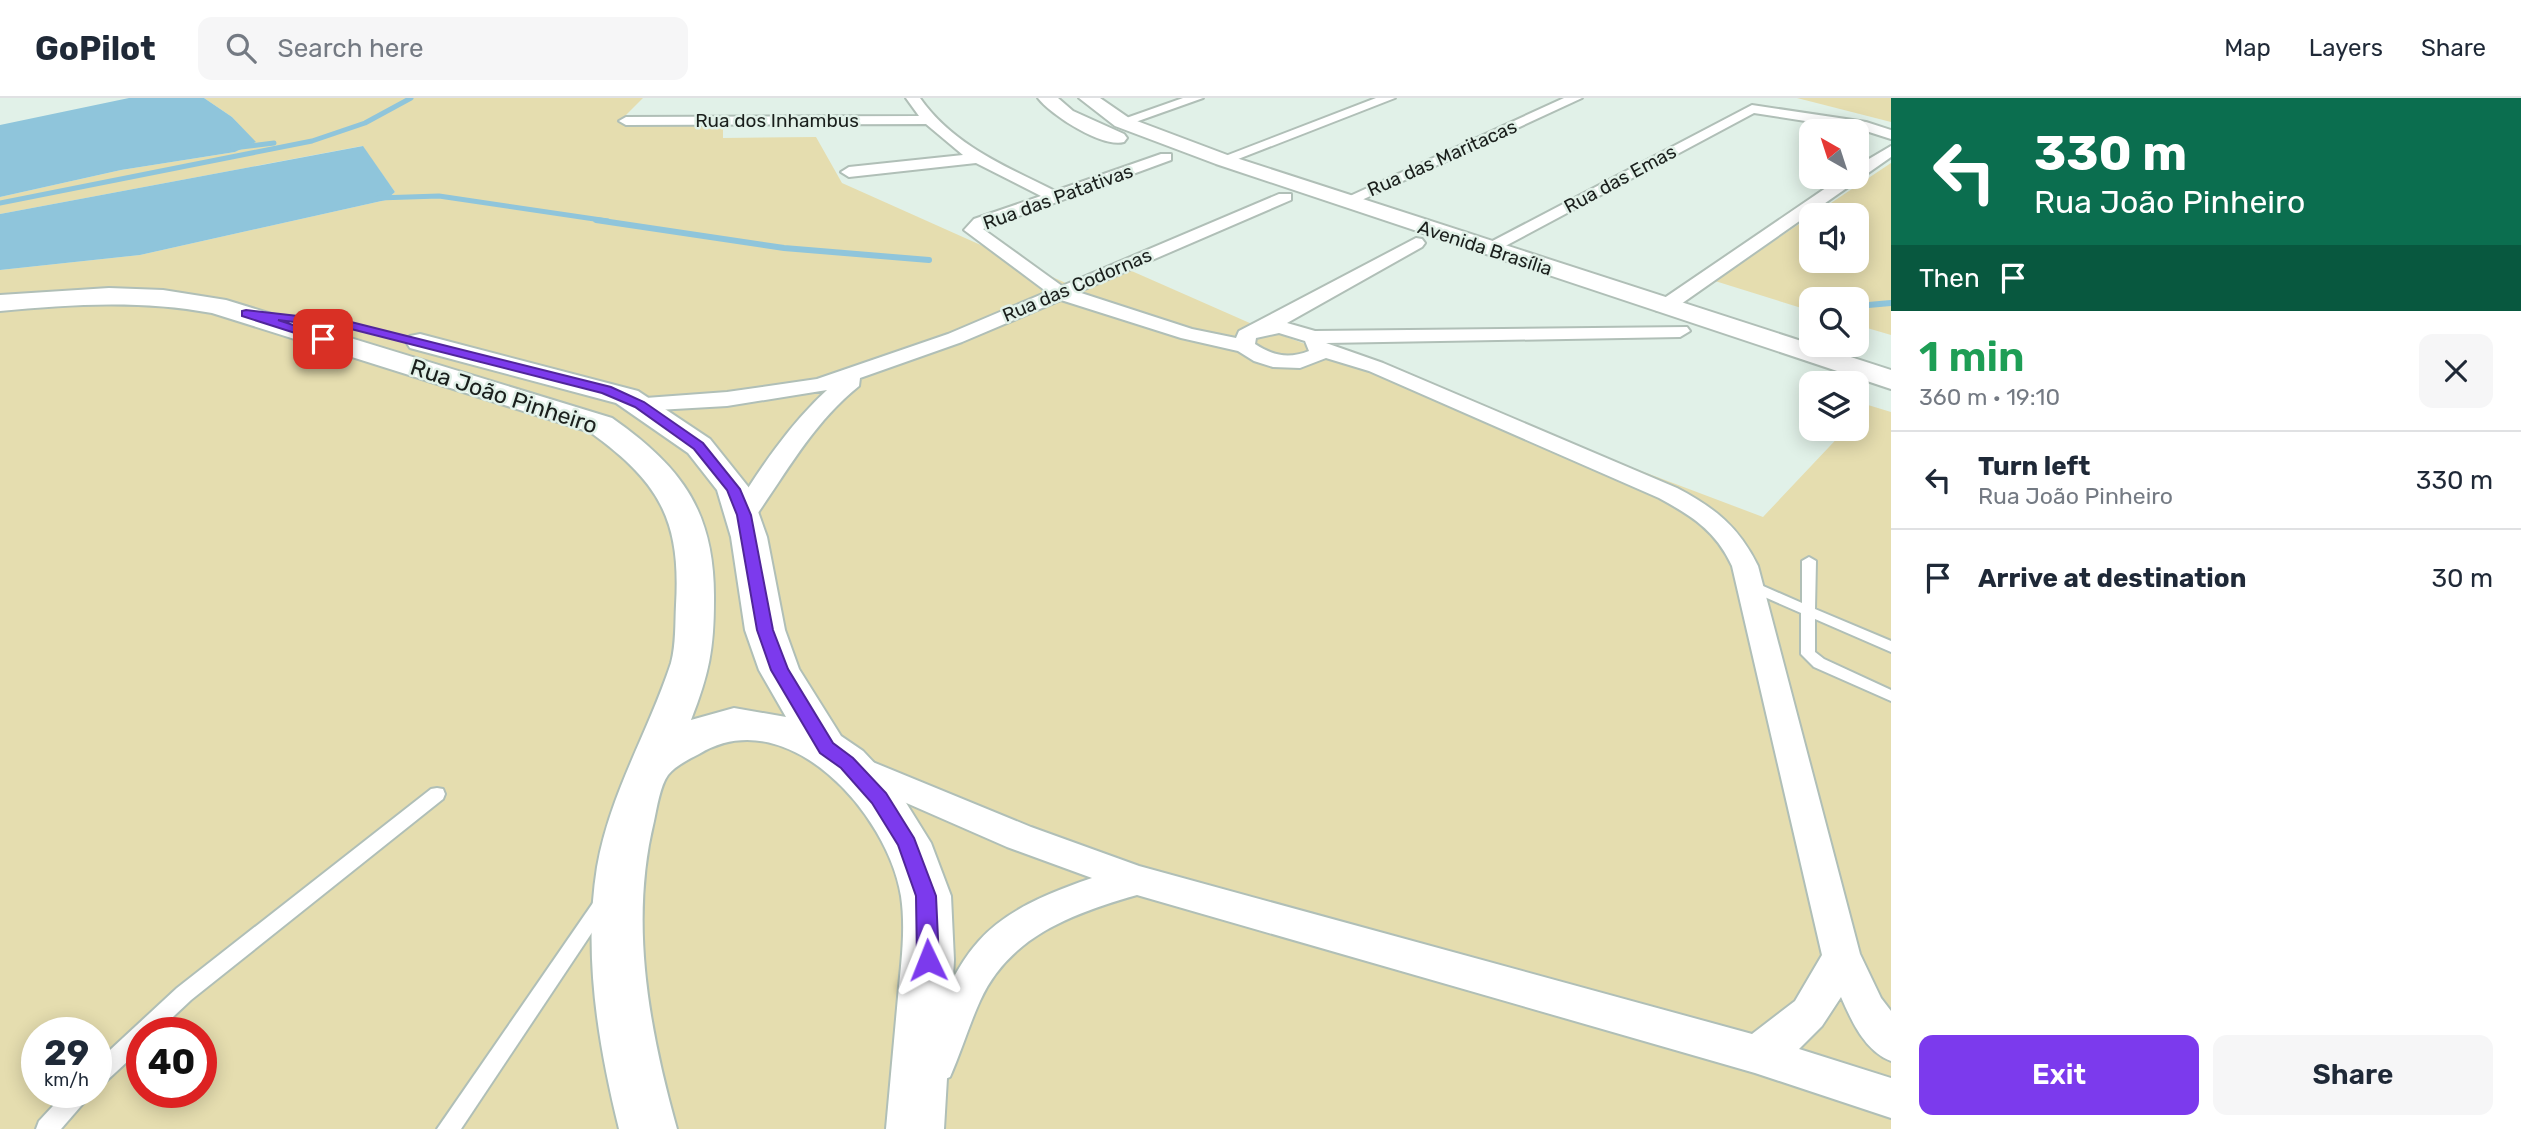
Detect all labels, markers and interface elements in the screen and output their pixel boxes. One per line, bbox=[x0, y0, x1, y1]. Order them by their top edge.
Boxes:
search box bbox=[198, 17, 688, 80]
text: GoPilot bbox=[35, 29, 156, 68]
icon: search bbox=[222, 29, 260, 67]
text: Search here bbox=[278, 33, 423, 64]
text: Map bbox=[2224, 34, 2271, 62]
text: Layers bbox=[2309, 34, 2383, 62]
text: Share bbox=[2421, 34, 2486, 62]
street label: Rua dos Inhambus bbox=[695, 109, 859, 132]
street label: Rua das Maritacas bbox=[1364, 115, 1520, 201]
north arrow bbox=[1799, 119, 1869, 189]
map controls bbox=[1799, 119, 1869, 441]
text: 330 m bbox=[2034, 124, 2187, 182]
icon: left bbox=[1919, 126, 2010, 217]
street label: Rua das Emas bbox=[1560, 140, 1680, 218]
street label: Rua das Patativas bbox=[980, 159, 1136, 235]
text: Rua João Pinheiro bbox=[2034, 183, 2305, 221]
button: sound bbox=[1799, 203, 1869, 273]
street label: Avenida Brasília bbox=[1415, 215, 1555, 281]
street label: Rua das Codornas bbox=[999, 243, 1155, 327]
icon: arrive bbox=[1994, 259, 2032, 297]
text: Then bbox=[1919, 263, 1980, 294]
button: search bbox=[1799, 287, 1869, 357]
pin bbox=[293, 309, 353, 369]
icon: arrive bbox=[304, 320, 342, 358]
text: 1 min bbox=[1919, 332, 2025, 382]
button: close bbox=[2419, 334, 2493, 408]
street label: Rua João Pinheiro bbox=[407, 353, 601, 439]
button: layers bbox=[1799, 371, 1869, 441]
text: 360 m · 19:10 bbox=[1919, 383, 2060, 411]
text: Turn left bbox=[1978, 451, 2090, 482]
icon: left bbox=[1919, 461, 1957, 499]
text: 330 m bbox=[2416, 465, 2493, 496]
text: Rua João Pinheiro bbox=[1978, 482, 2173, 510]
icon: arrive bbox=[1919, 559, 1957, 597]
text: Arrive at destination bbox=[1978, 563, 2246, 594]
text: 30 m bbox=[2431, 563, 2493, 594]
position arrow bbox=[891, 923, 965, 997]
speed limit sign: 40 bbox=[126, 1017, 217, 1108]
text: 29 bbox=[44, 1032, 89, 1074]
button: Exit bbox=[1919, 1035, 2199, 1115]
button: Share bbox=[2213, 1035, 2493, 1115]
text: km/h bbox=[44, 1069, 89, 1091]

